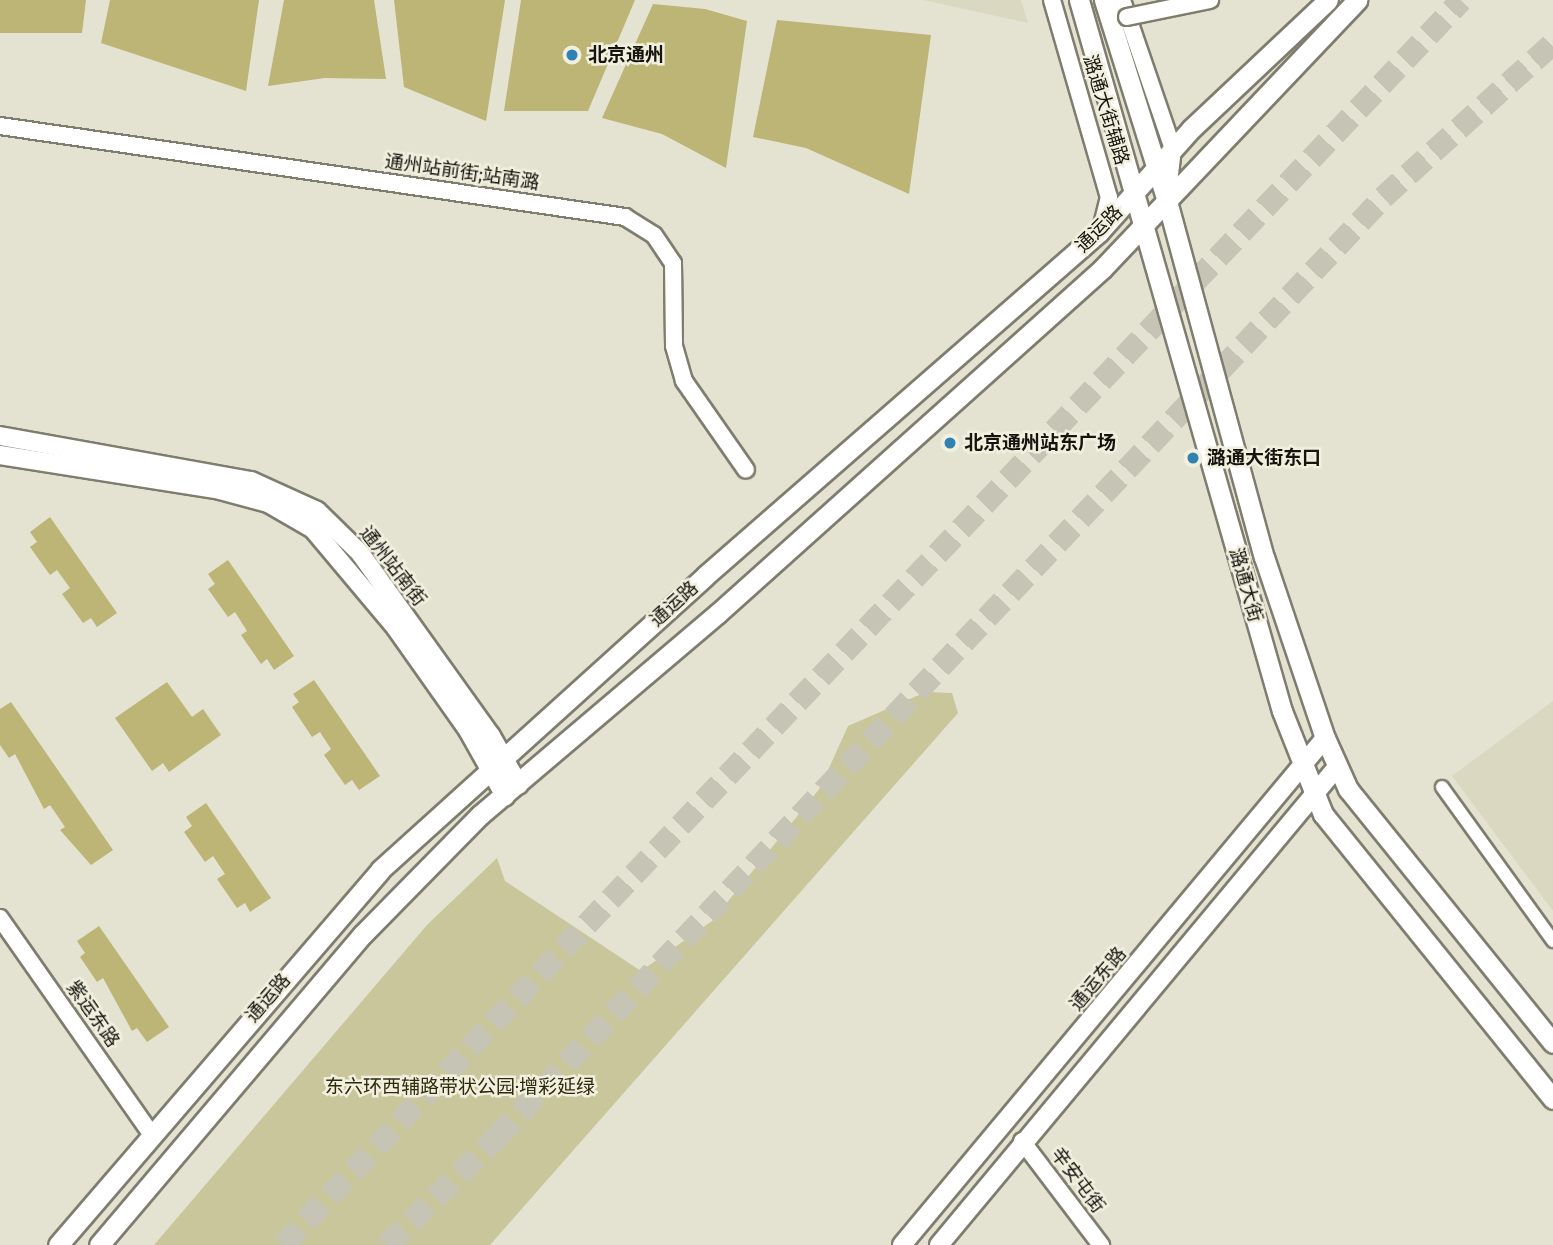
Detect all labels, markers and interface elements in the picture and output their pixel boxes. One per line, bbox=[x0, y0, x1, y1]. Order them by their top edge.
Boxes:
place label: 北京通州 bbox=[588, 44, 664, 66]
marker: 北京通州 bbox=[562, 45, 582, 65]
street label: 潞通大街辅路 bbox=[1078, 52, 1134, 168]
street label: 通州站前街;站南潞 bbox=[383, 150, 541, 194]
street label: 通运路 bbox=[1071, 201, 1127, 257]
place label: 北京通州站东广场 bbox=[964, 432, 1116, 454]
marker: 北京通州站东广场 bbox=[942, 435, 958, 451]
place label: 潞通大街东口 bbox=[1207, 447, 1321, 469]
marker: 潞通大街东口 bbox=[1185, 450, 1201, 466]
street label: 通州站南街 bbox=[355, 522, 431, 610]
street label: 潞通大街 bbox=[1225, 545, 1267, 625]
street label: 通运路 bbox=[645, 576, 703, 632]
street label: 通运东路 bbox=[1065, 943, 1131, 1015]
street label: 通运路 bbox=[241, 969, 295, 1027]
street label: 紫运东路 bbox=[62, 976, 124, 1052]
park label: 东六环西辅路带状公园·增彩延绿 bbox=[325, 1076, 595, 1098]
street label: 辛安屯街 bbox=[1046, 1143, 1110, 1217]

